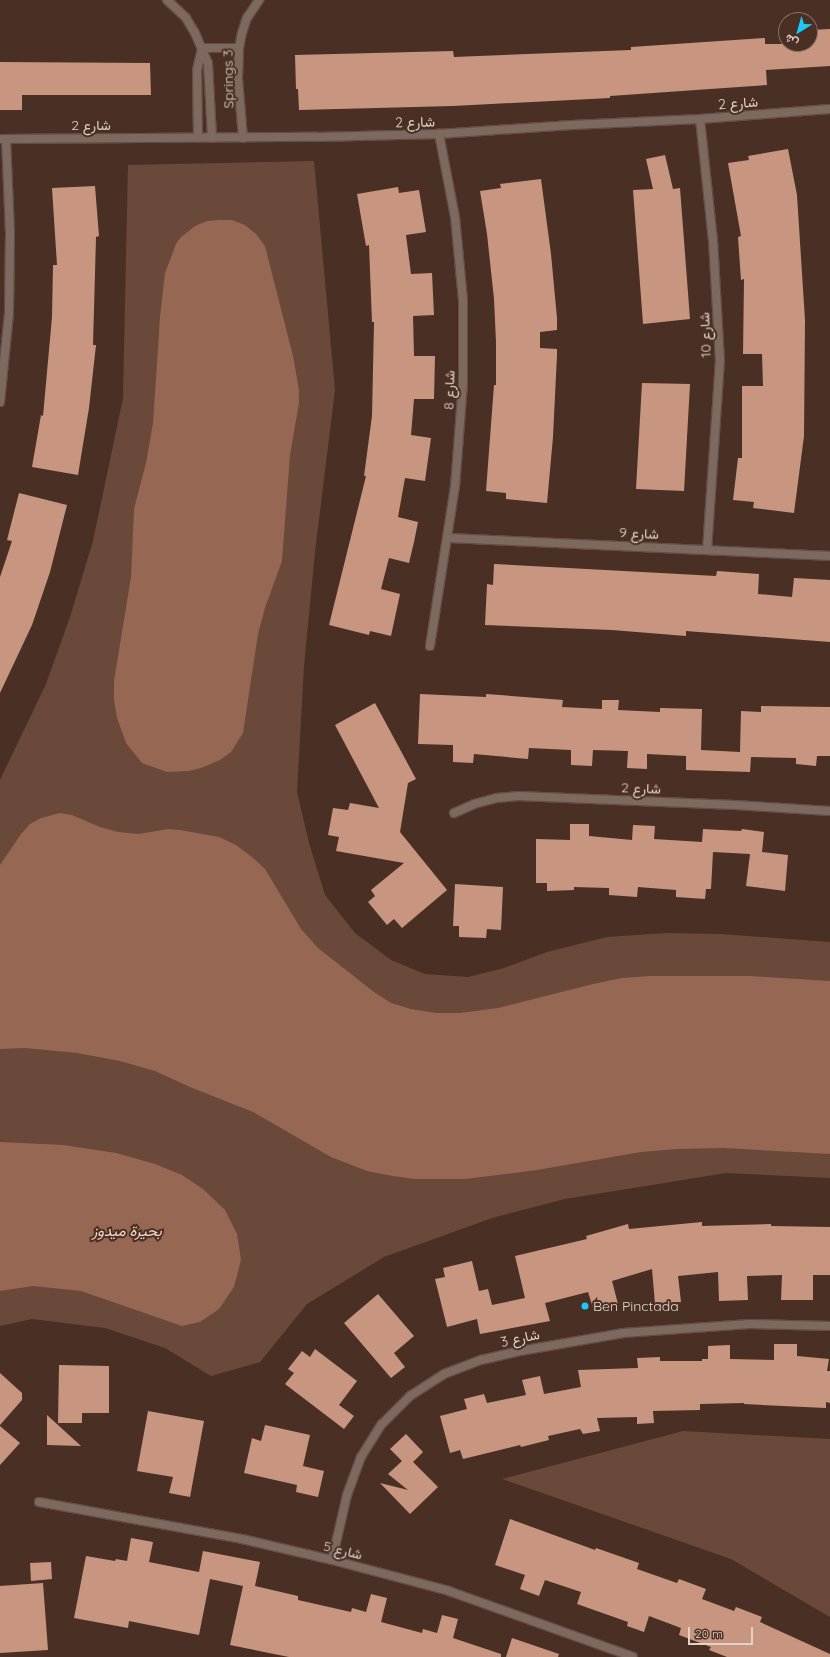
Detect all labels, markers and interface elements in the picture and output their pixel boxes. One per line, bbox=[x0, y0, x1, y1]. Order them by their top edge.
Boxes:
north arrow bbox=[778, 12, 818, 52]
text: ش bbox=[782, 31, 801, 50]
street label: Springs 3 bbox=[219, 49, 237, 109]
street label: شارع 2 bbox=[718, 93, 758, 113]
street label: شارع 2 bbox=[395, 113, 435, 131]
street label: شارع 2 bbox=[71, 117, 111, 133]
street label: شارع 10 bbox=[696, 312, 714, 358]
street label: شارع 8 bbox=[440, 370, 458, 410]
street label: شارع 9 bbox=[619, 524, 659, 542]
street label: شارع 2 bbox=[621, 779, 661, 797]
water label: بحيرة ميدوز bbox=[92, 1222, 162, 1240]
place label: Ben Pinctada bbox=[593, 1298, 679, 1314]
marker: Ben Pinctada bbox=[580, 1301, 590, 1311]
street label: شارع 3 bbox=[499, 1326, 541, 1350]
street label: شارع 5 bbox=[322, 1537, 364, 1563]
scale bar bbox=[690, 1619, 755, 1645]
text: 20 m bbox=[695, 1626, 723, 1641]

